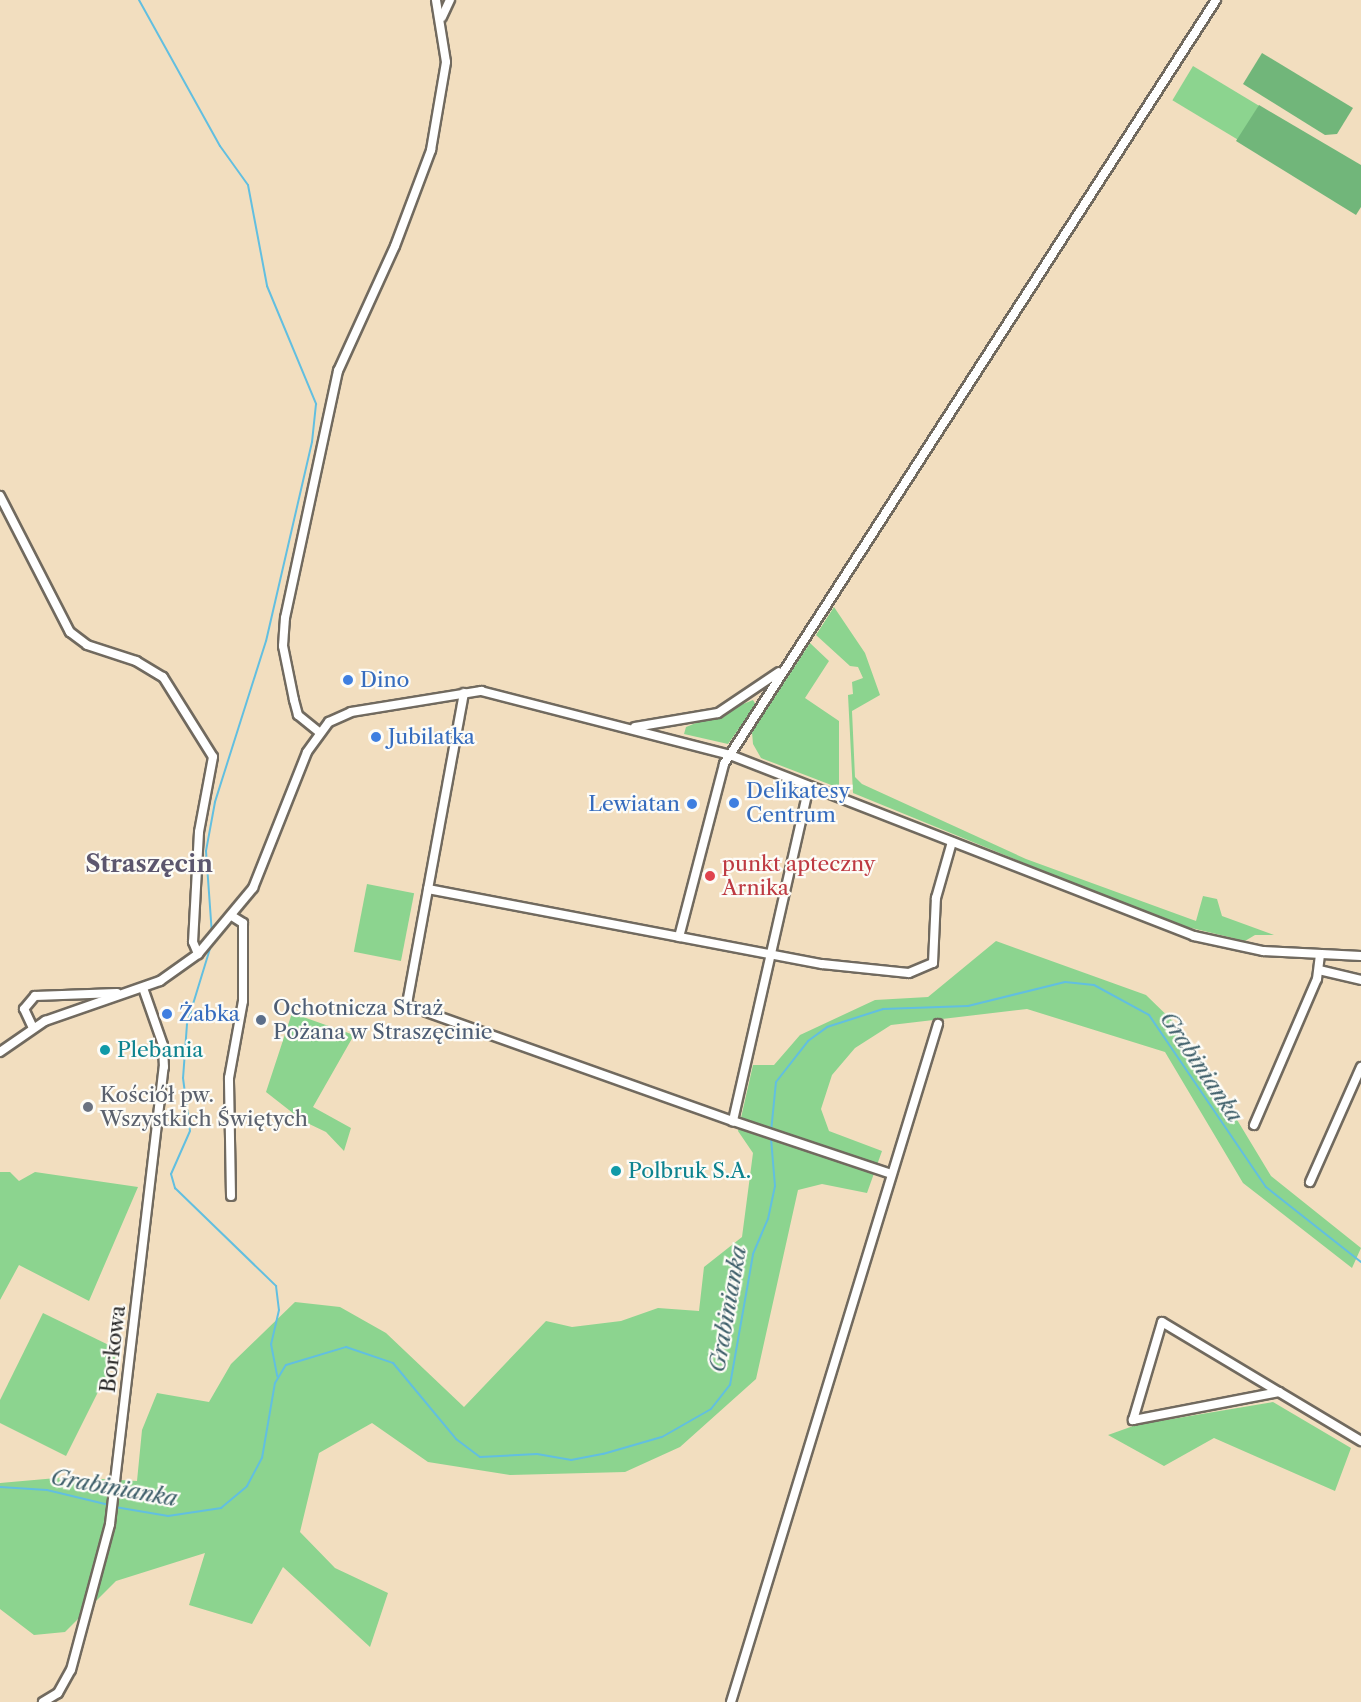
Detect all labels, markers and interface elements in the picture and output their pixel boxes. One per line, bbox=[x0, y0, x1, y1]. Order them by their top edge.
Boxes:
place label: Dino bbox=[360, 667, 409, 693]
marker: Dino bbox=[341, 673, 355, 687]
place label: Jubilatka bbox=[388, 724, 475, 750]
marker: Jubilatka bbox=[369, 730, 383, 744]
place label: Delikatesy Centrum bbox=[746, 778, 850, 828]
place label: Lewiatan bbox=[588, 791, 680, 817]
marker: Delikatesy Centrum bbox=[727, 796, 741, 810]
marker: Lewiatan bbox=[685, 797, 699, 811]
district label: Straszęcin bbox=[85, 850, 213, 878]
place label: punkt apteczny Arnika bbox=[722, 851, 875, 901]
marker: punkt apteczny Arnika bbox=[703, 869, 717, 883]
place label: Ochotnicza Straż Pożana w Straszęcinie bbox=[273, 995, 494, 1045]
place label: Żabka bbox=[179, 1001, 240, 1027]
water label: Grabinianka bbox=[1154, 1006, 1248, 1128]
marker: Żabka bbox=[160, 1007, 174, 1021]
marker: Ochotnicza Straż Pożana w Straszęcinie bbox=[254, 1013, 268, 1027]
place label: Plebania bbox=[117, 1037, 203, 1063]
marker: Plebania bbox=[98, 1043, 112, 1057]
place label: Kościół pw. Wszystkich Świętych bbox=[100, 1082, 308, 1132]
marker: Kościół pw. Wszystkich Świętych bbox=[81, 1100, 95, 1114]
place label: Polbruk S.A. bbox=[628, 1158, 752, 1184]
marker: Polbruk S.A. bbox=[609, 1164, 623, 1178]
water label: Grabinianka bbox=[704, 1244, 752, 1374]
street label: Borkowa bbox=[95, 1304, 131, 1394]
water label: Grabinianka bbox=[49, 1464, 179, 1512]

